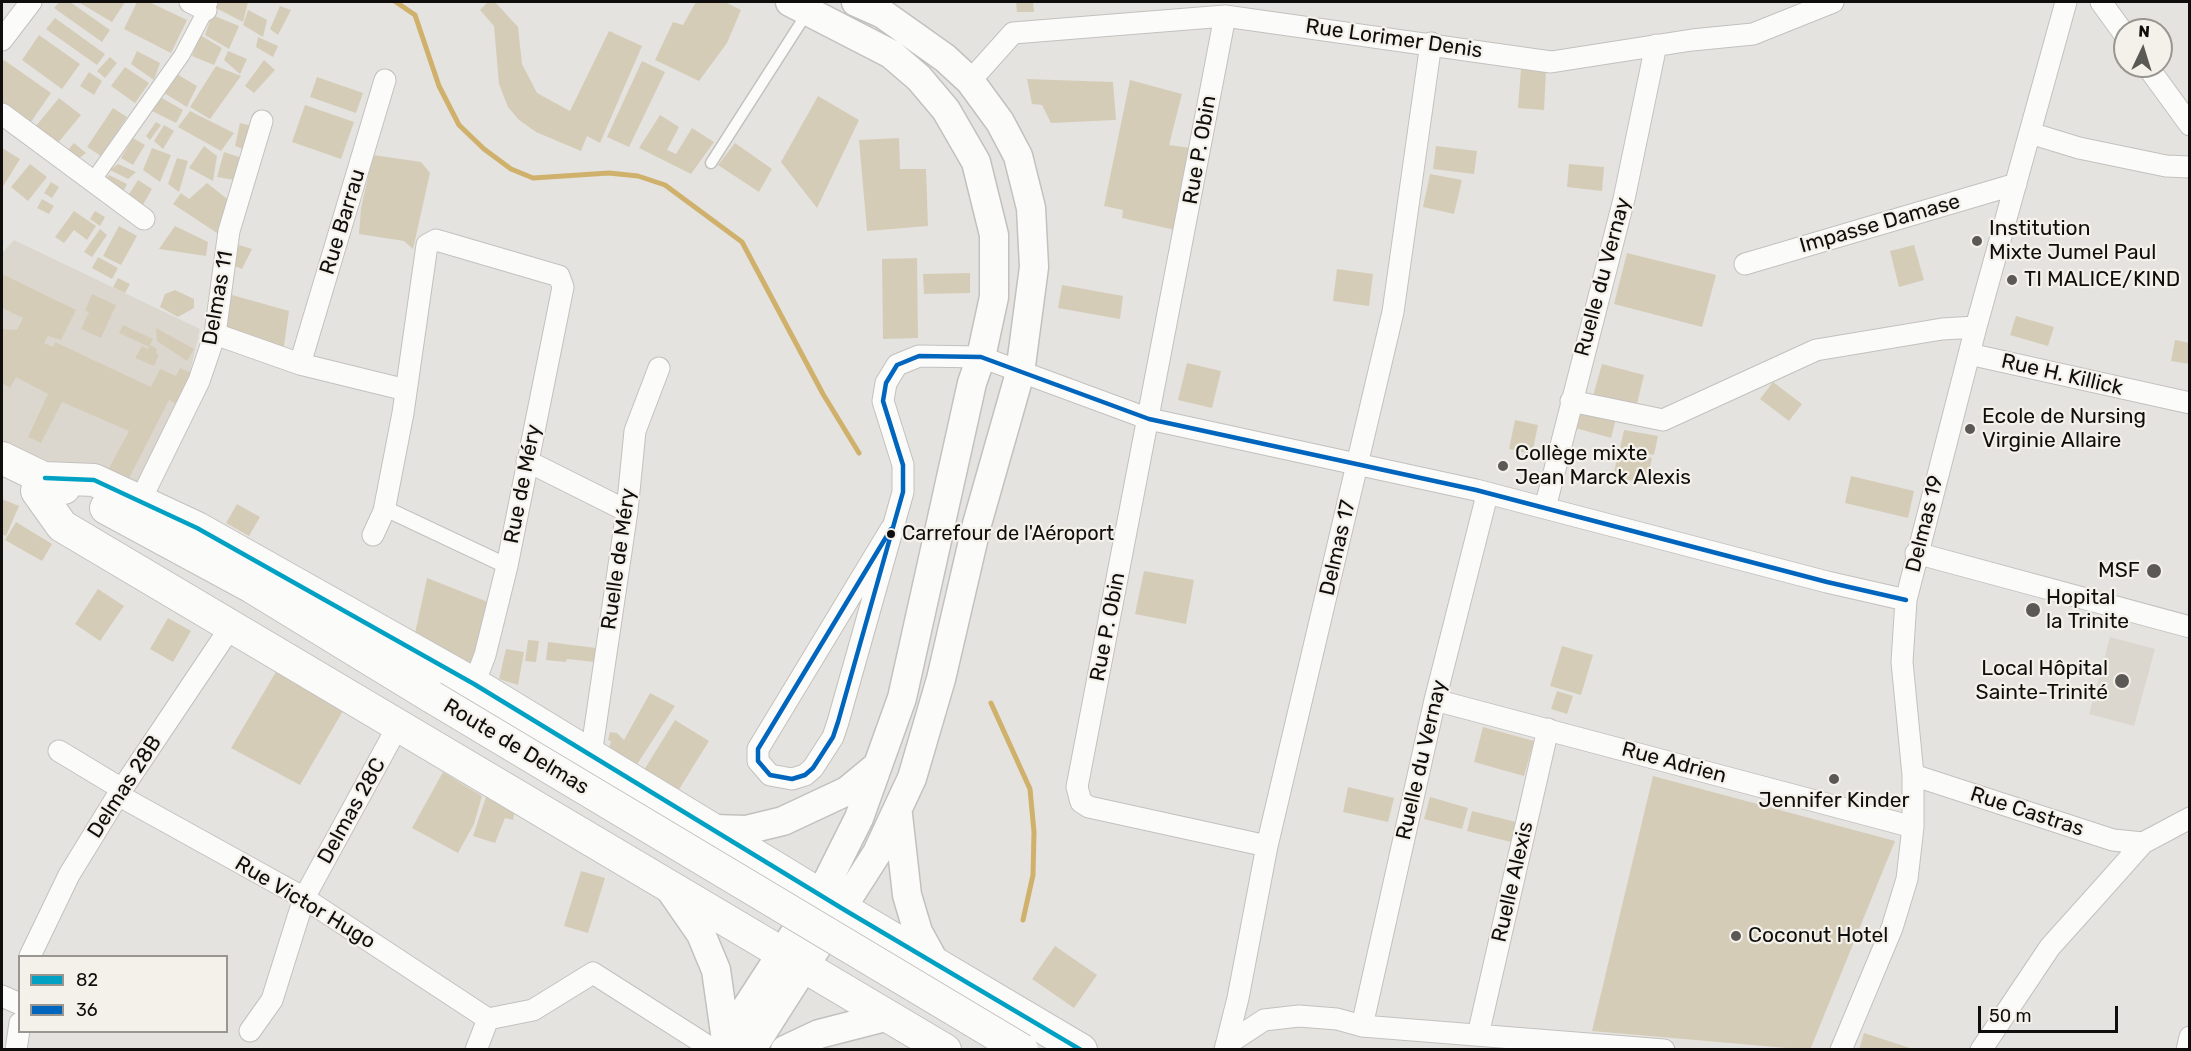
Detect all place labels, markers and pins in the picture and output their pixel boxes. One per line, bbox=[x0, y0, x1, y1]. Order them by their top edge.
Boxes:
place label: Institution Mixte Jumel Paul bbox=[1989, 216, 2156, 266]
marker: Institution Mixte Jumel Paul bbox=[1970, 234, 1984, 248]
place label: TI MALICE/KIND bbox=[2024, 267, 2180, 293]
marker: TI MALICE/KIND bbox=[2005, 273, 2019, 287]
place label: Ecole de Nursing Virginie Allaire bbox=[1982, 404, 2146, 454]
marker: Ecole de Nursing Virginie Allaire bbox=[1963, 422, 1977, 436]
place label: Collège mixte Jean Marck Alexis bbox=[1515, 441, 1691, 491]
marker: Collège mixte Jean Marck Alexis bbox=[1496, 459, 1510, 473]
place label: Carrefour de l'Aéroport bbox=[902, 522, 1114, 546]
marker: Carrefour de l'Aéroport bbox=[885, 528, 897, 540]
place label: MSF bbox=[2098, 558, 2140, 584]
marker: MSF bbox=[2145, 562, 2163, 580]
place label: Hopital la Trinite bbox=[2046, 585, 2129, 635]
marker: Hopital la Trinite bbox=[2024, 601, 2042, 619]
place label: Local Hôpital Sainte-Trinité bbox=[1976, 656, 2108, 706]
marker: Local Hôpital Sainte-Trinité bbox=[2113, 672, 2131, 690]
marker: Jennifer Kinder bbox=[1827, 772, 1841, 786]
place label: Jennifer Kinder bbox=[1758, 788, 1910, 814]
place label: Coconut Hotel bbox=[1748, 923, 1888, 949]
marker: Coconut Hotel bbox=[1729, 929, 1743, 943]

